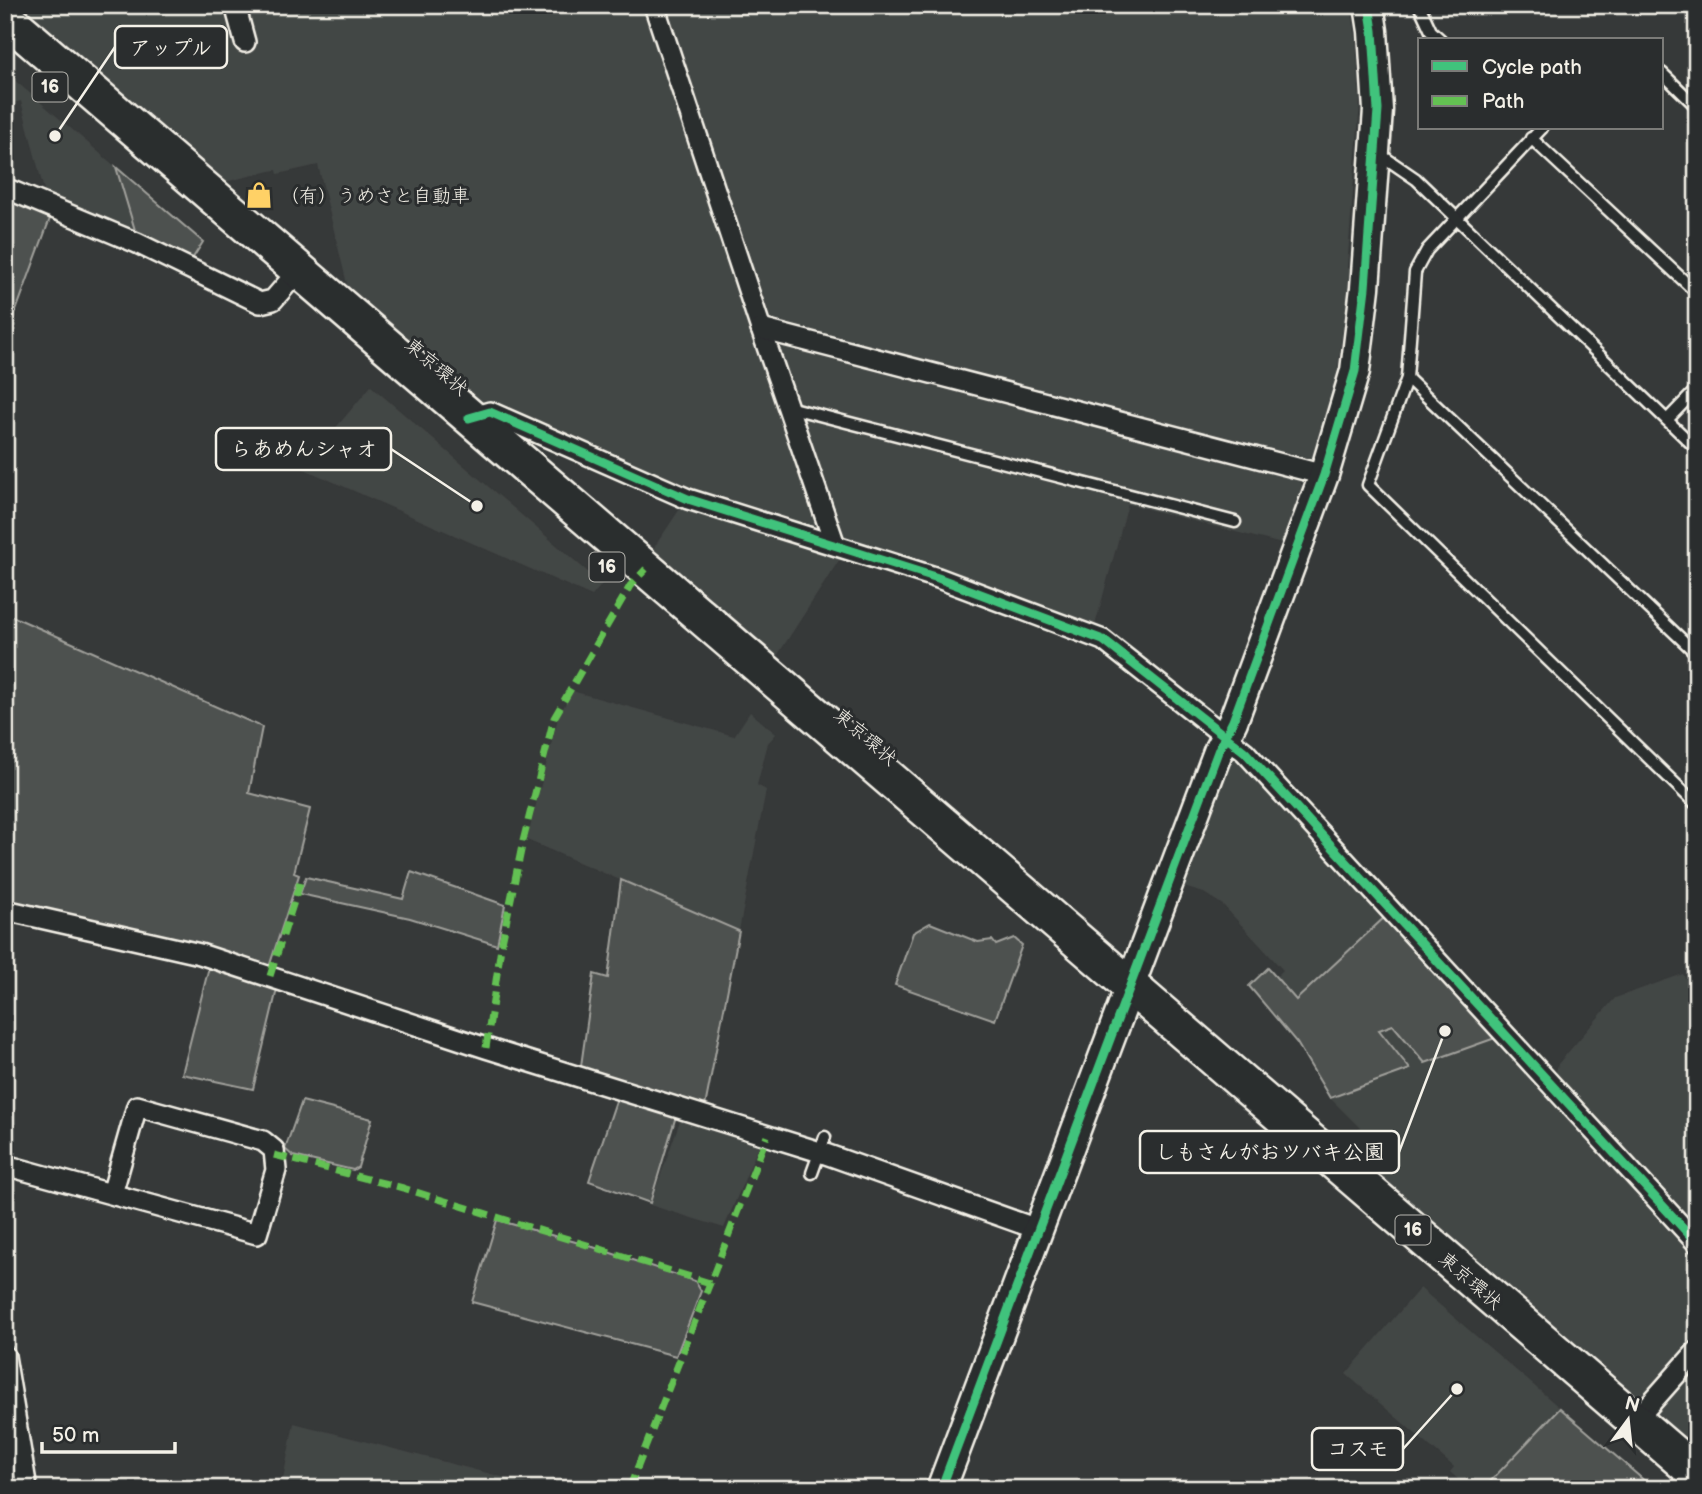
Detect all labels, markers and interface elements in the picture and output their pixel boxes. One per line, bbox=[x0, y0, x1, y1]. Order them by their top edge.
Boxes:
callout: アップル bbox=[115, 26, 227, 68]
text: アップル bbox=[130, 36, 212, 61]
legend bbox=[1418, 38, 1664, 130]
text: Cycle path bbox=[1482, 55, 1582, 80]
road number: 16 bbox=[32, 72, 68, 102]
text: Path bbox=[1482, 89, 1524, 114]
shop icon: （有）うめさと自動車 bbox=[244, 180, 274, 210]
place label: （有）うめさと自動車 bbox=[280, 185, 470, 208]
street label: 東京環状 bbox=[400, 334, 472, 401]
callout: らあめんシャオ bbox=[216, 428, 391, 470]
text: らあめんシャオ bbox=[231, 437, 377, 462]
road number: 16 bbox=[590, 552, 624, 582]
street label: 東京環状 bbox=[829, 704, 901, 771]
callout: しもさんがおツバキ公園 bbox=[1140, 1131, 1399, 1173]
text: しもさんがおツバキ公園 bbox=[1155, 1140, 1385, 1165]
road number: 16 bbox=[1396, 1216, 1430, 1245]
street label: 東京環状 bbox=[1434, 1248, 1506, 1315]
north arrow bbox=[1594, 1386, 1664, 1456]
text: N bbox=[1622, 1392, 1642, 1418]
scale bar bbox=[42, 1410, 175, 1454]
text: 50 m bbox=[52, 1423, 99, 1448]
callout: コスモ bbox=[1312, 1428, 1403, 1470]
text: コスモ bbox=[1327, 1437, 1389, 1462]

